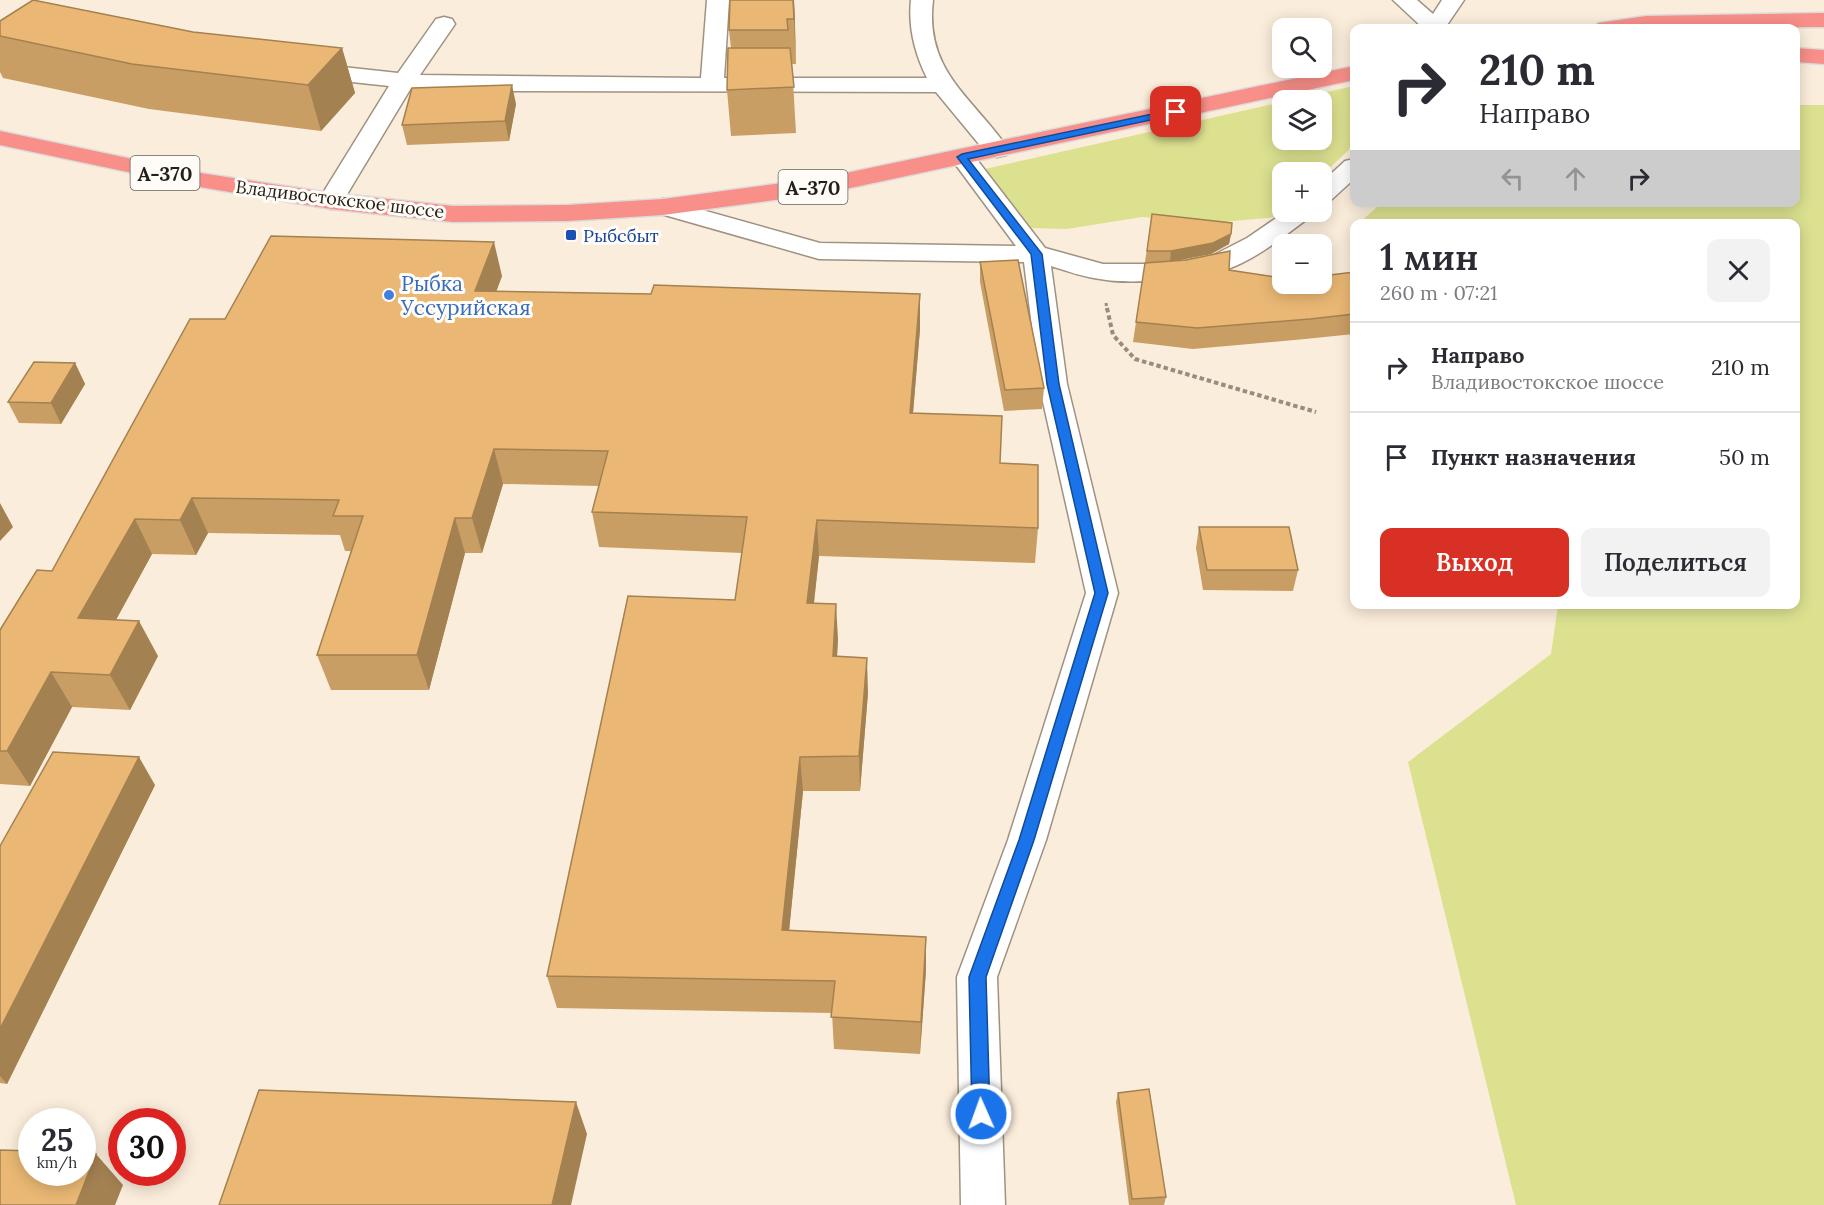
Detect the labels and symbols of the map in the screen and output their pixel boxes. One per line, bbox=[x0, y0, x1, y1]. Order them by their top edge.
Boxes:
pin bbox=[1150, 86, 1201, 137]
road number: А-370 bbox=[130, 156, 200, 190]
road number: А-370 bbox=[778, 170, 848, 204]
street label: Владивостокское шоссе bbox=[234, 175, 446, 223]
place label: Рыбсбыт bbox=[583, 224, 659, 247]
marker: Рыбсбыт bbox=[564, 228, 578, 242]
place label: Рыбка Уссурийская bbox=[400, 270, 531, 321]
marker: Рыбка Уссурийская bbox=[382, 288, 396, 302]
position arrow bbox=[949, 1082, 1013, 1146]
speed limit sign: 30 bbox=[108, 1108, 186, 1186]

